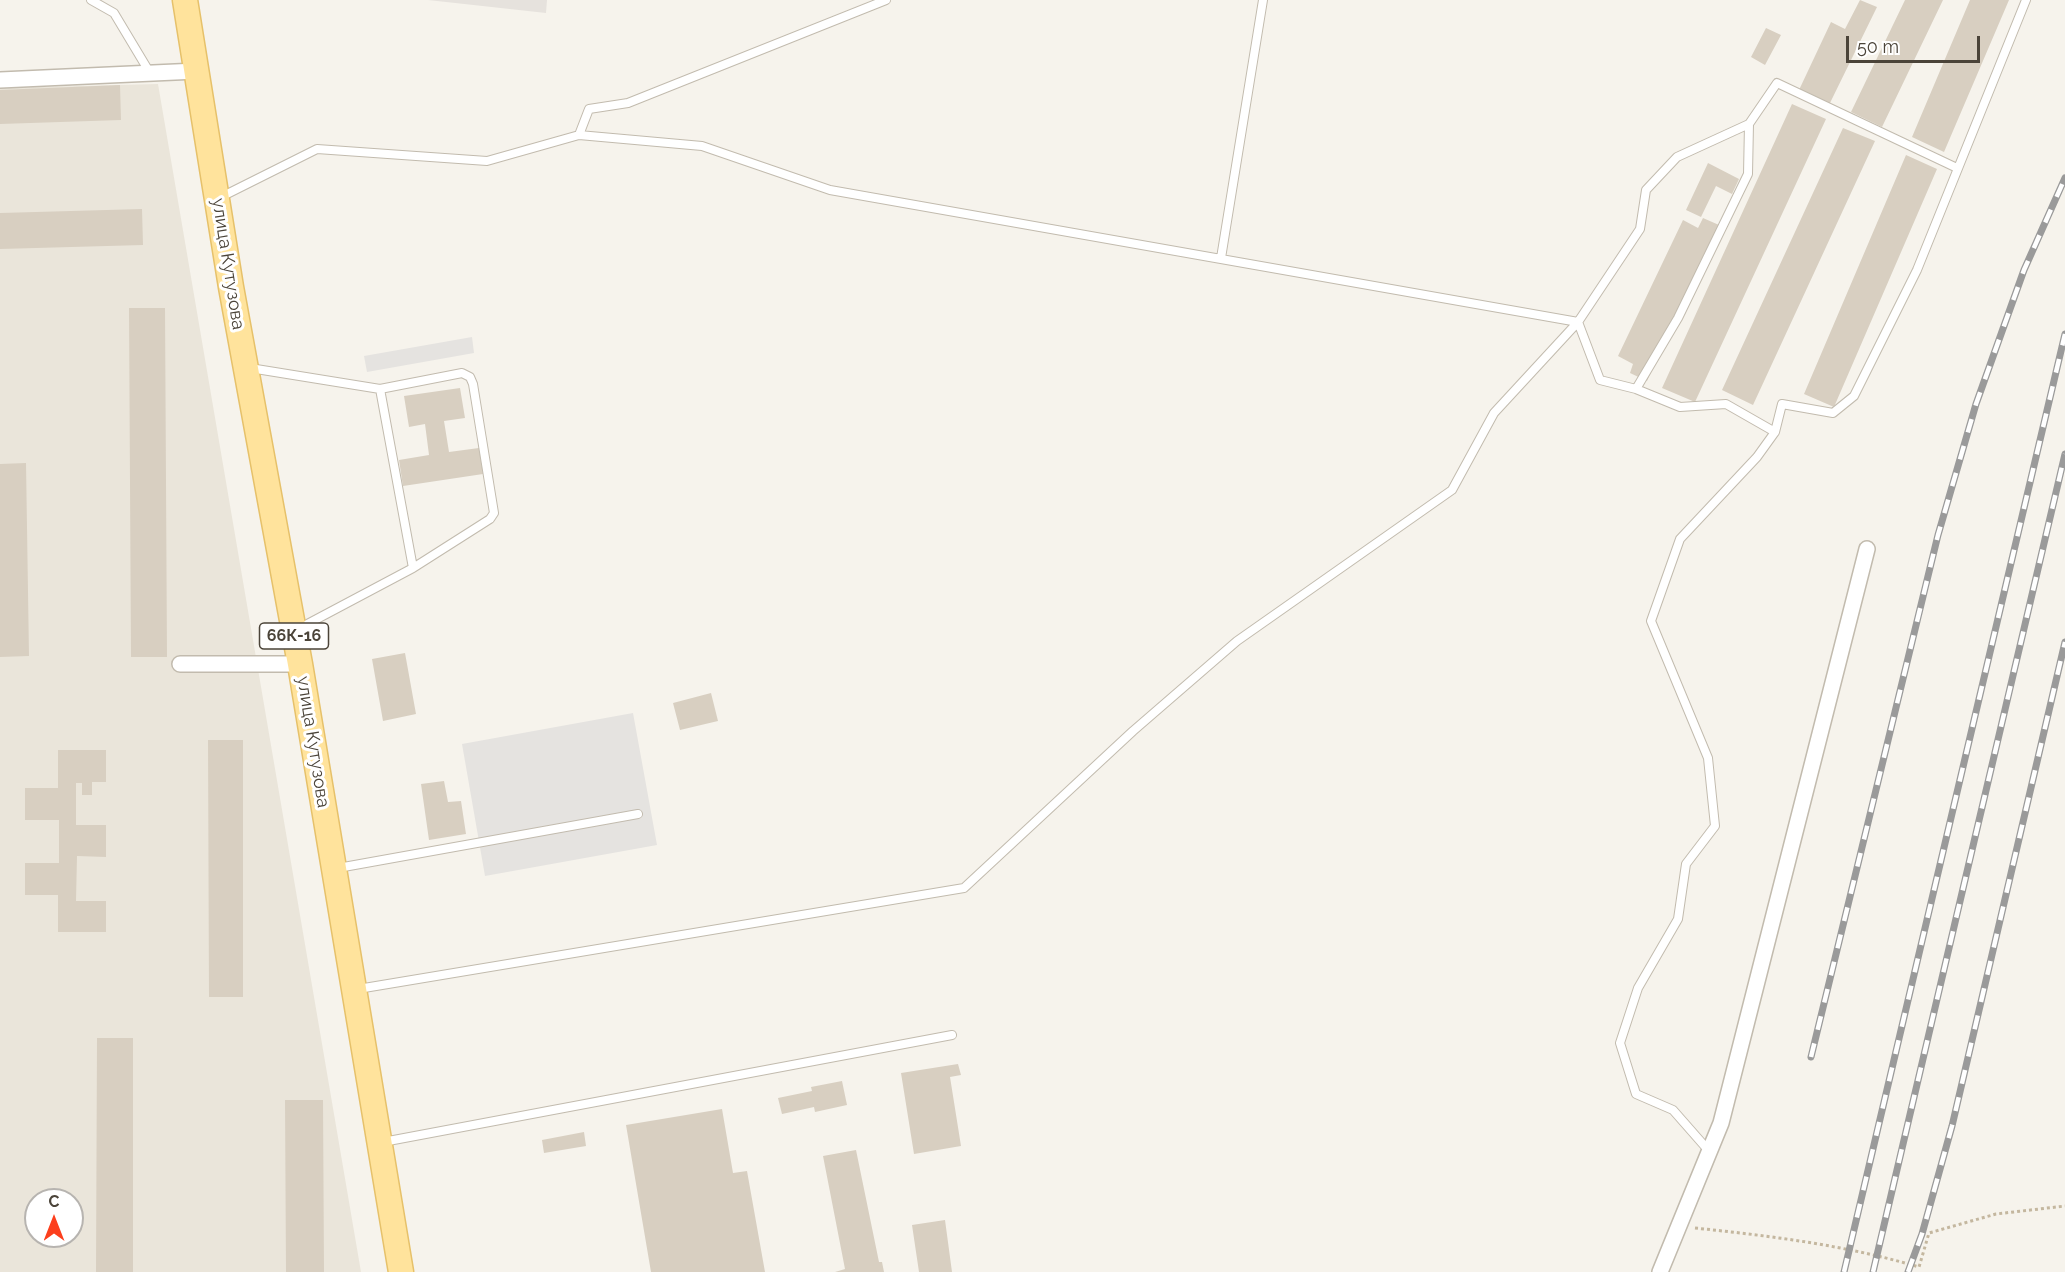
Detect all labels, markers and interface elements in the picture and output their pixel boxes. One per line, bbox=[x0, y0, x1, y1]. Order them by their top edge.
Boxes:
scale bar bbox=[1849, 24, 1982, 62]
text: 50 m bbox=[1857, 36, 1899, 57]
street label: улица Кутузова bbox=[207, 197, 249, 331]
road number: 66К-16 bbox=[260, 623, 328, 649]
street label: улица Кутузова bbox=[292, 675, 334, 809]
north arrow bbox=[24, 1188, 84, 1248]
text: С bbox=[49, 1192, 59, 1211]

